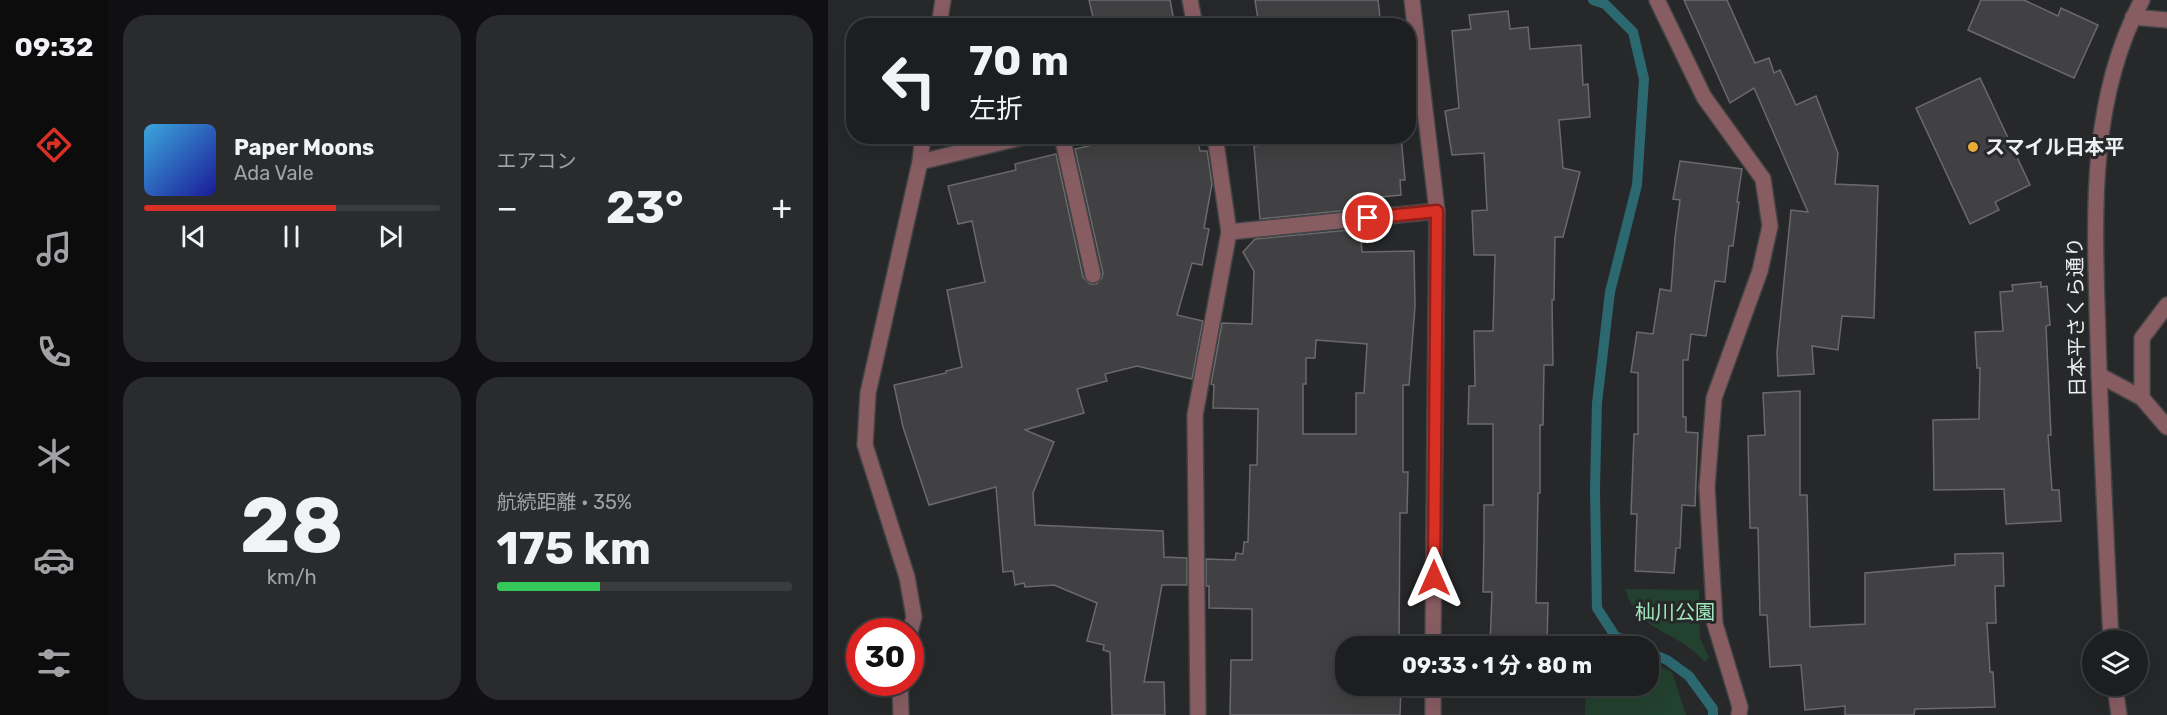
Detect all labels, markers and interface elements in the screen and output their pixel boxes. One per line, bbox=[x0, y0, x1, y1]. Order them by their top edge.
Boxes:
text: 09:32 bbox=[15, 31, 93, 63]
text: 70 m bbox=[969, 36, 1069, 86]
icon: left bbox=[870, 42, 948, 120]
text: 左折 bbox=[969, 93, 1023, 125]
icon: directions bbox=[33, 124, 75, 166]
text: Paper Moons bbox=[234, 134, 374, 161]
place label: スマイル日本平 bbox=[1985, 135, 2124, 159]
marker: スマイル日本平 bbox=[1966, 140, 1980, 154]
text: エアコン bbox=[497, 149, 577, 173]
text: Ada Vale bbox=[234, 161, 314, 185]
text: 23° bbox=[606, 181, 683, 234]
text: − bbox=[497, 188, 518, 227]
text: + bbox=[771, 188, 792, 227]
pin bbox=[1342, 192, 1393, 243]
icon: arrive bbox=[1351, 201, 1384, 234]
icon: previous bbox=[177, 220, 210, 253]
icon: pause bbox=[275, 220, 308, 253]
icon: next bbox=[374, 220, 407, 253]
icon: music bbox=[33, 228, 75, 270]
street label: 日本平さくら通り bbox=[2063, 237, 2089, 397]
icon: phone bbox=[33, 331, 75, 373]
icon: climate bbox=[33, 435, 75, 477]
text: 28 bbox=[240, 479, 344, 572]
text: 航続距離 · 35% bbox=[497, 490, 632, 514]
text: 175 km bbox=[497, 522, 651, 575]
icon: car bbox=[33, 539, 75, 581]
position arrow bbox=[1402, 546, 1466, 610]
text: km/h bbox=[267, 565, 317, 589]
park label: 杣川公園 bbox=[1635, 600, 1715, 624]
speed limit sign: 30 bbox=[846, 618, 924, 696]
map controls bbox=[2082, 630, 2148, 696]
button: layers bbox=[2082, 630, 2148, 696]
icon: filters bbox=[33, 642, 75, 684]
text: 09:33 · 1 分 · 80 m bbox=[1402, 652, 1592, 679]

